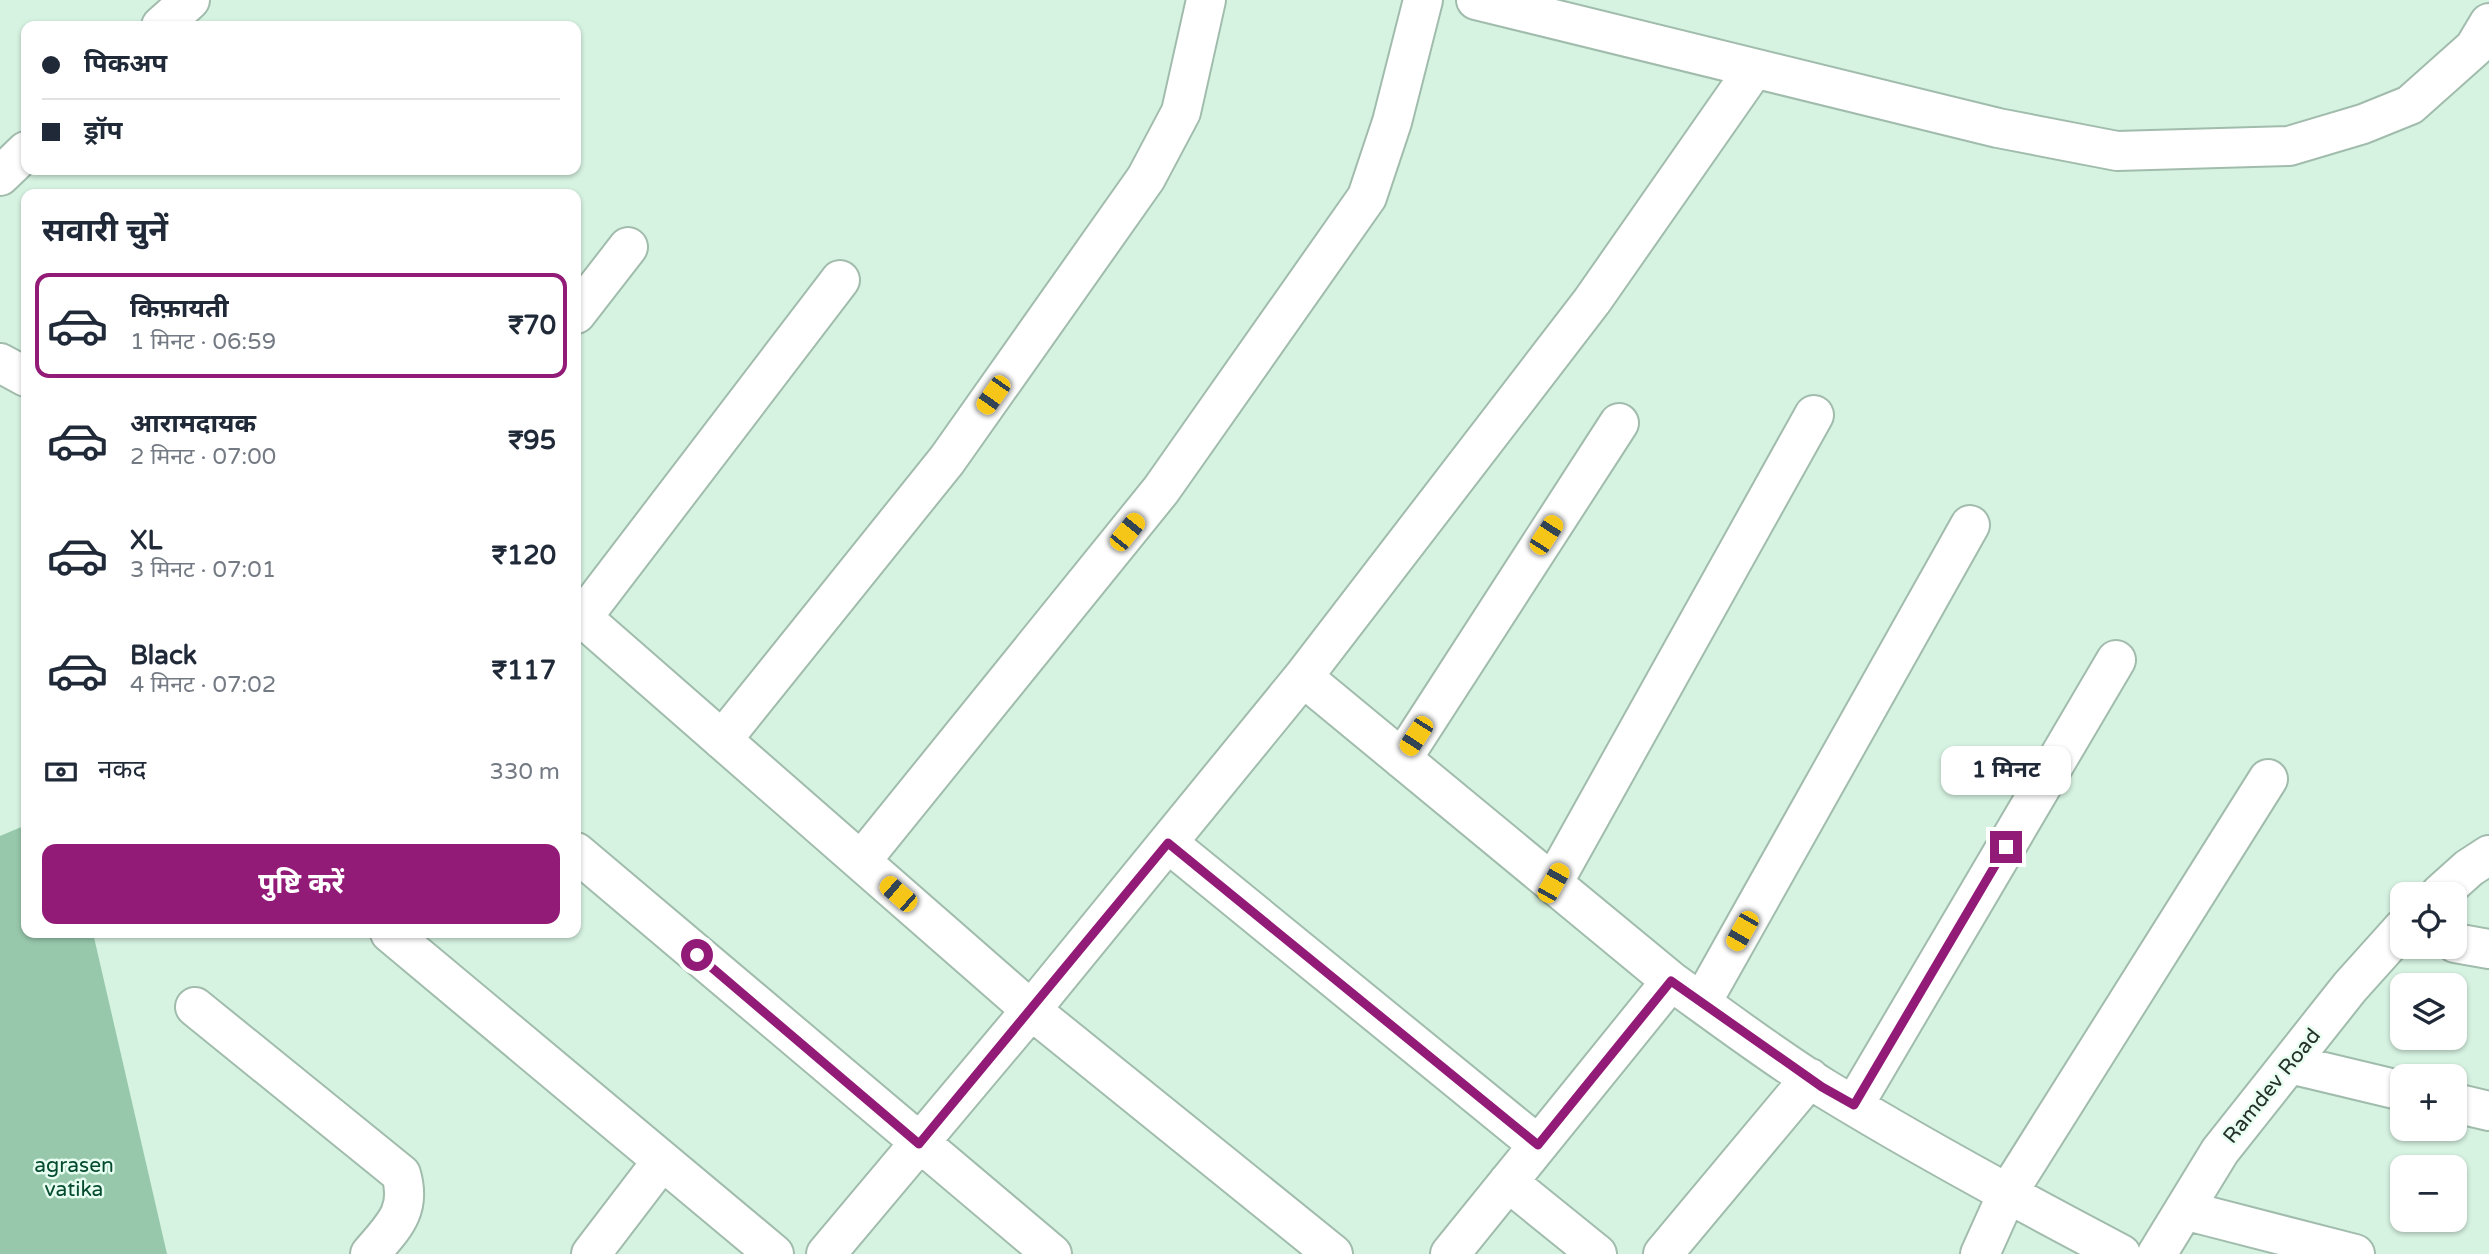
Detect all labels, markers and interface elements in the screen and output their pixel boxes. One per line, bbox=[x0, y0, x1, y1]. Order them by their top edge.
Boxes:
text: पिकअप bbox=[84, 48, 167, 79]
text: ड्रॉप bbox=[84, 115, 122, 146]
text: सवारी चुनें bbox=[42, 212, 168, 250]
text: किफ़ायती bbox=[130, 293, 229, 324]
icon: car bbox=[46, 294, 109, 357]
text: ₹70 bbox=[508, 310, 556, 341]
text: 1 मिनट · 06:59 bbox=[130, 328, 276, 356]
car bbox=[973, 372, 1014, 418]
text: आरामदायक bbox=[130, 408, 256, 439]
icon: car bbox=[46, 409, 109, 472]
text: ₹95 bbox=[508, 425, 556, 456]
text: 2 मिनट · 07:00 bbox=[130, 443, 276, 471]
car bbox=[1106, 509, 1149, 555]
car bbox=[1526, 512, 1567, 558]
icon: car bbox=[46, 524, 109, 587]
text: XL bbox=[130, 525, 162, 556]
text: ₹120 bbox=[492, 540, 556, 571]
text: 3 मिनट · 07:01 bbox=[130, 556, 276, 584]
icon: car bbox=[46, 639, 109, 702]
text: Black bbox=[130, 640, 197, 671]
text: ₹117 bbox=[492, 655, 556, 686]
text: 4 मिनट · 07:02 bbox=[130, 671, 276, 699]
car bbox=[1396, 713, 1437, 759]
callout: 1 मिनट bbox=[1941, 746, 2071, 794]
icon: cash bbox=[42, 753, 80, 791]
text: नकद bbox=[98, 754, 146, 785]
text: 1 मिनट bbox=[1972, 756, 2040, 784]
text: 330 m bbox=[490, 758, 560, 786]
route end bbox=[1990, 831, 2022, 863]
button: पुष्टि करें bbox=[42, 844, 560, 924]
car bbox=[1534, 860, 1573, 906]
car bbox=[876, 872, 921, 916]
map controls bbox=[2390, 882, 2467, 1232]
button: locate bbox=[2390, 882, 2467, 959]
car bbox=[1723, 908, 1762, 954]
route start bbox=[681, 939, 713, 971]
button: layers bbox=[2390, 973, 2467, 1050]
street label: Ramdev Road bbox=[2218, 1024, 2326, 1148]
button: + bbox=[2390, 1064, 2467, 1141]
park label: agrasen vatika bbox=[34, 1153, 114, 1202]
button: − bbox=[2390, 1155, 2467, 1232]

